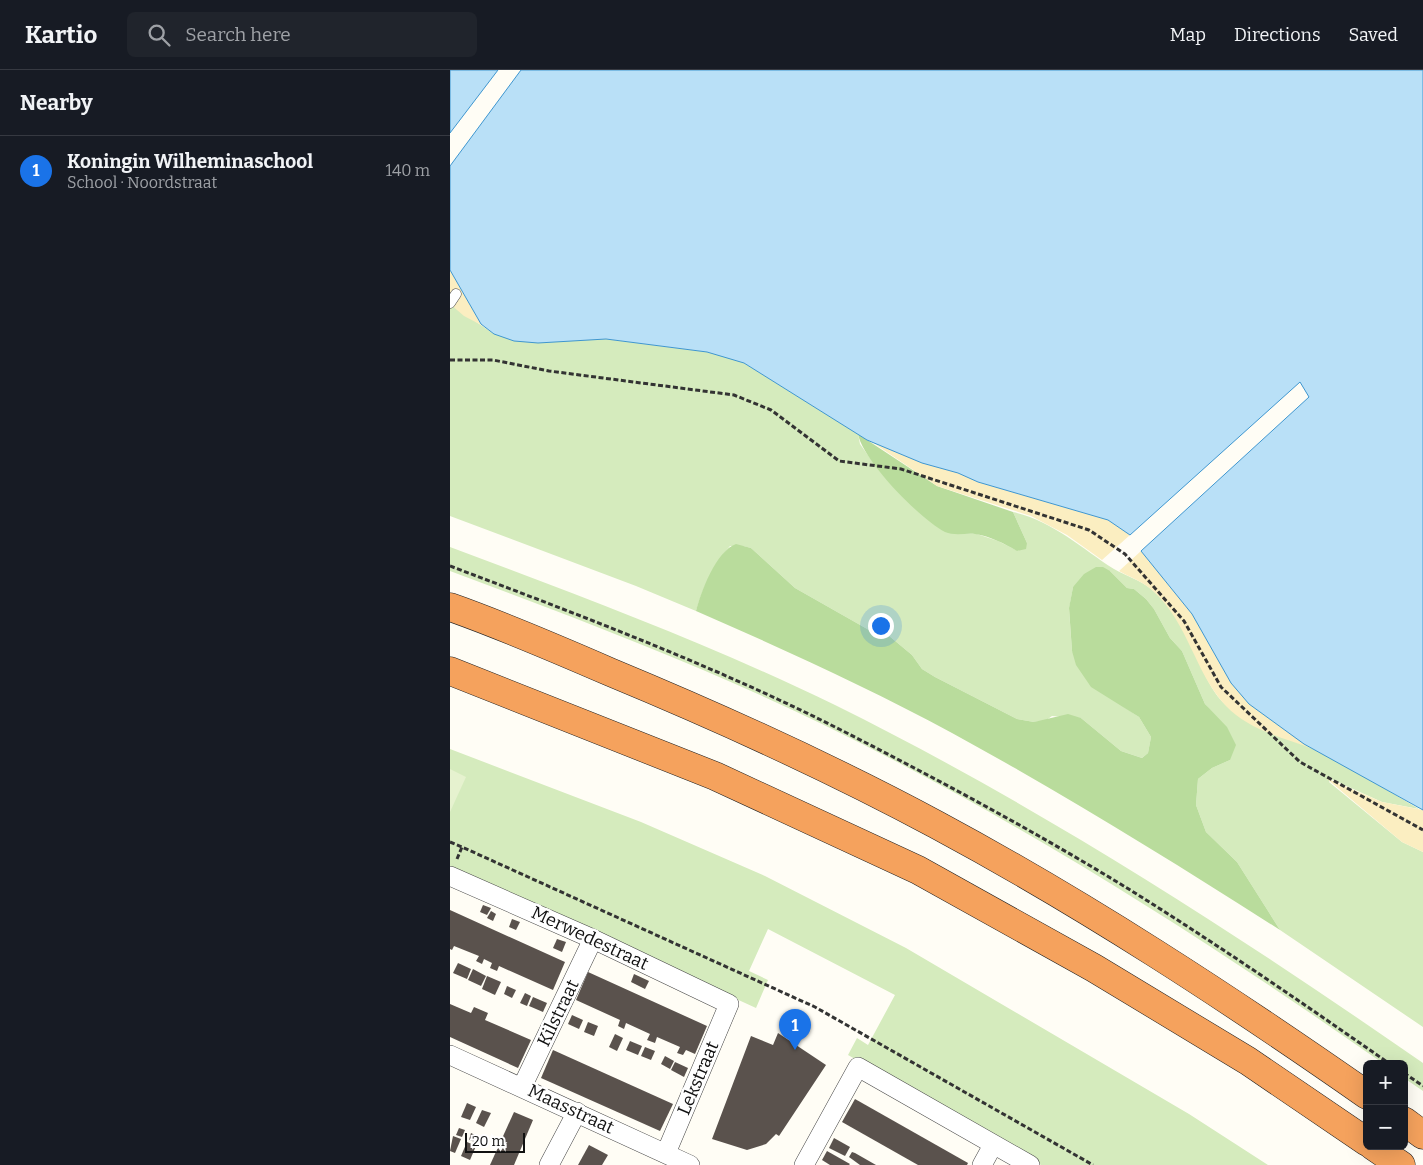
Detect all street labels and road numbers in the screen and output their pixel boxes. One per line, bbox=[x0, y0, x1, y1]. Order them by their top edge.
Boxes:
street label: Merwedestraat bbox=[528, 901, 653, 975]
street label: Kilstraat bbox=[532, 976, 584, 1050]
street label: Lekstraat bbox=[673, 1037, 724, 1118]
street label: Maasstraat bbox=[524, 1079, 618, 1139]

